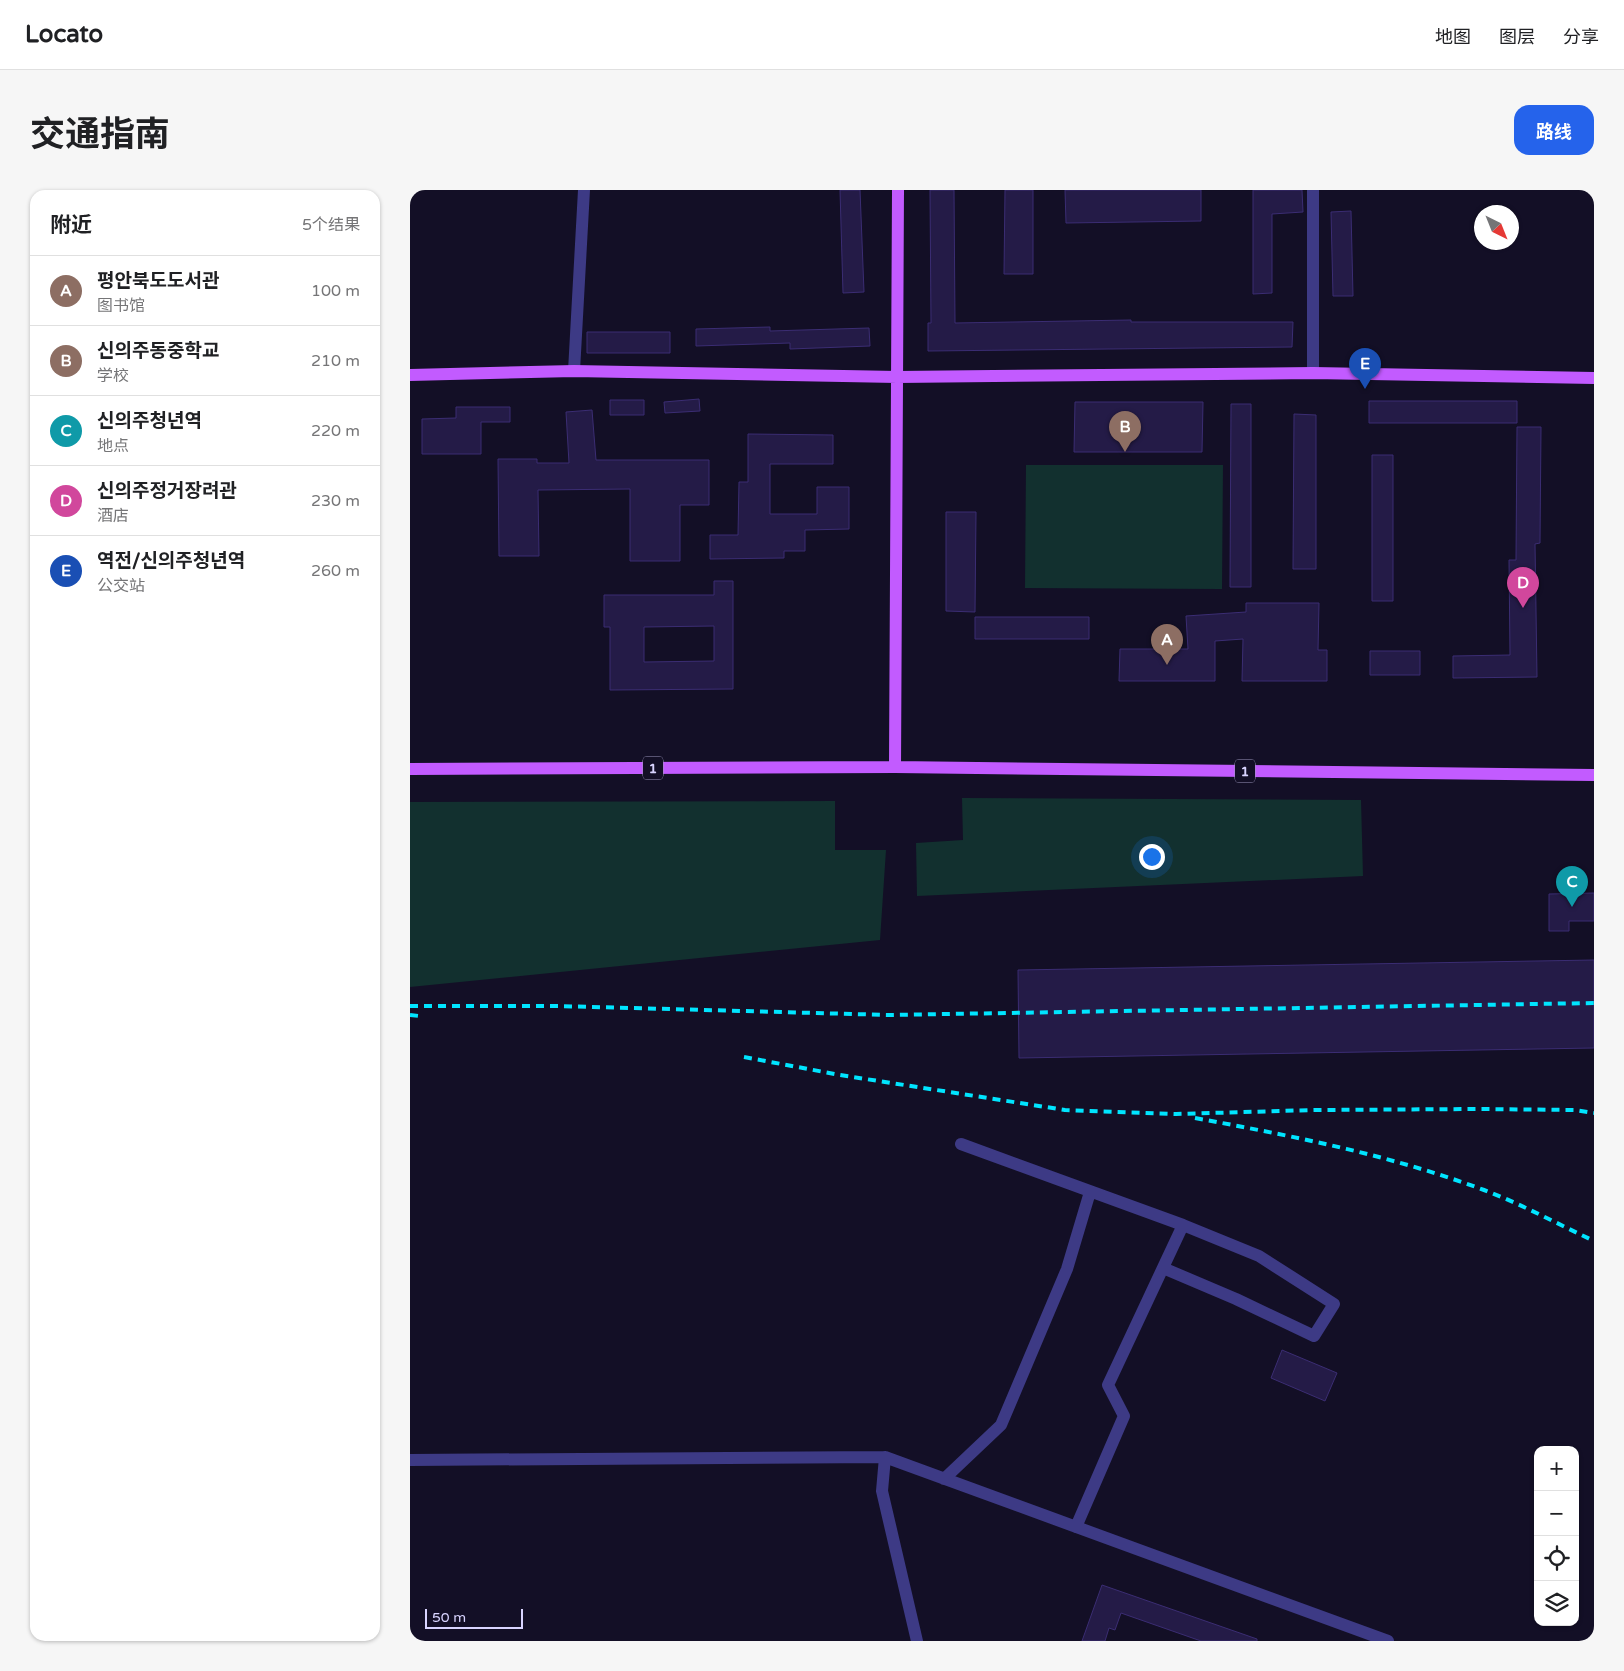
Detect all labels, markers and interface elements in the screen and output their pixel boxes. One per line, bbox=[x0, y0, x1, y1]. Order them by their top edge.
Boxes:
text: Locato bbox=[25, 20, 103, 49]
text: 地图 bbox=[1435, 26, 1471, 48]
text: 图层 bbox=[1499, 26, 1535, 48]
text: 分享 bbox=[1563, 26, 1599, 48]
button: 路线 bbox=[1514, 105, 1594, 155]
text: 交通指南 bbox=[30, 114, 170, 156]
north arrow bbox=[1474, 205, 1519, 250]
text: 附近 bbox=[50, 213, 92, 238]
text: 5个结果 bbox=[302, 215, 360, 235]
text: 평안북도도서관 bbox=[97, 270, 219, 292]
text: A bbox=[60, 281, 72, 301]
text: 100 m bbox=[311, 281, 360, 301]
text: 图书馆 bbox=[97, 296, 145, 316]
text: 신의주동중학교 bbox=[97, 340, 219, 362]
pin: E bbox=[1349, 348, 1381, 389]
text: B bbox=[60, 351, 72, 371]
text: 210 m bbox=[311, 351, 360, 371]
text: 学校 bbox=[97, 366, 129, 386]
text: 신의주청년역 bbox=[97, 410, 202, 432]
pin: B bbox=[1109, 411, 1141, 452]
text: C bbox=[60, 421, 72, 441]
text: 220 m bbox=[311, 421, 360, 441]
text: 地点 bbox=[97, 436, 129, 456]
text: 신의주정거장려관 bbox=[97, 480, 237, 502]
text: D bbox=[60, 491, 72, 511]
text: 230 m bbox=[311, 491, 360, 511]
text: 酒店 bbox=[97, 506, 129, 526]
text: 역전/신의주청년역 bbox=[97, 550, 245, 572]
text: E bbox=[61, 561, 71, 581]
text: 260 m bbox=[311, 561, 360, 581]
pin: D bbox=[1507, 567, 1539, 608]
text: 公交站 bbox=[97, 576, 145, 596]
pin: A bbox=[1151, 624, 1183, 665]
road number: 1 bbox=[643, 756, 663, 780]
road number: 1 bbox=[1235, 760, 1255, 782]
your location bbox=[1139, 844, 1165, 870]
pin: C bbox=[1556, 866, 1588, 907]
map controls bbox=[1534, 1446, 1579, 1626]
button: + bbox=[1534, 1446, 1579, 1491]
button: − bbox=[1534, 1491, 1579, 1536]
button: locate bbox=[1534, 1536, 1579, 1581]
button: layers bbox=[1534, 1581, 1579, 1626]
scale bar bbox=[425, 1606, 522, 1629]
text: 50 m bbox=[432, 1609, 466, 1626]

